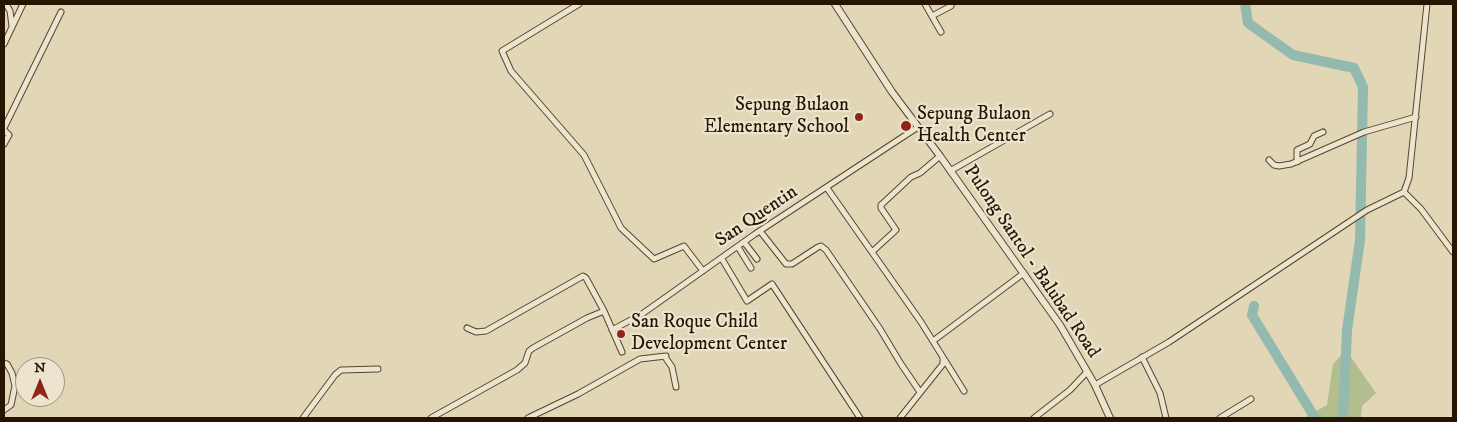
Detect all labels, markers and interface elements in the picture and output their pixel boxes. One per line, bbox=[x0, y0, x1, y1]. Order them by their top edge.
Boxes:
place label: Sepung Bulaon Elementary School bbox=[704, 95, 849, 139]
place label: Sepung Bulaon Health Center bbox=[917, 104, 1031, 148]
marker: Sepung Bulaon Elementary School bbox=[853, 111, 865, 123]
marker: Sepung Bulaon Health Center bbox=[899, 119, 913, 133]
street label: Pulong Santol - Balubad Road bbox=[958, 161, 1104, 363]
street label: San Quentin bbox=[712, 181, 802, 253]
place label: San Roque Child Development Center bbox=[631, 312, 787, 356]
marker: San Roque Child Development Center bbox=[615, 328, 627, 340]
north arrow bbox=[15, 357, 65, 407]
text: N bbox=[34, 359, 46, 377]

